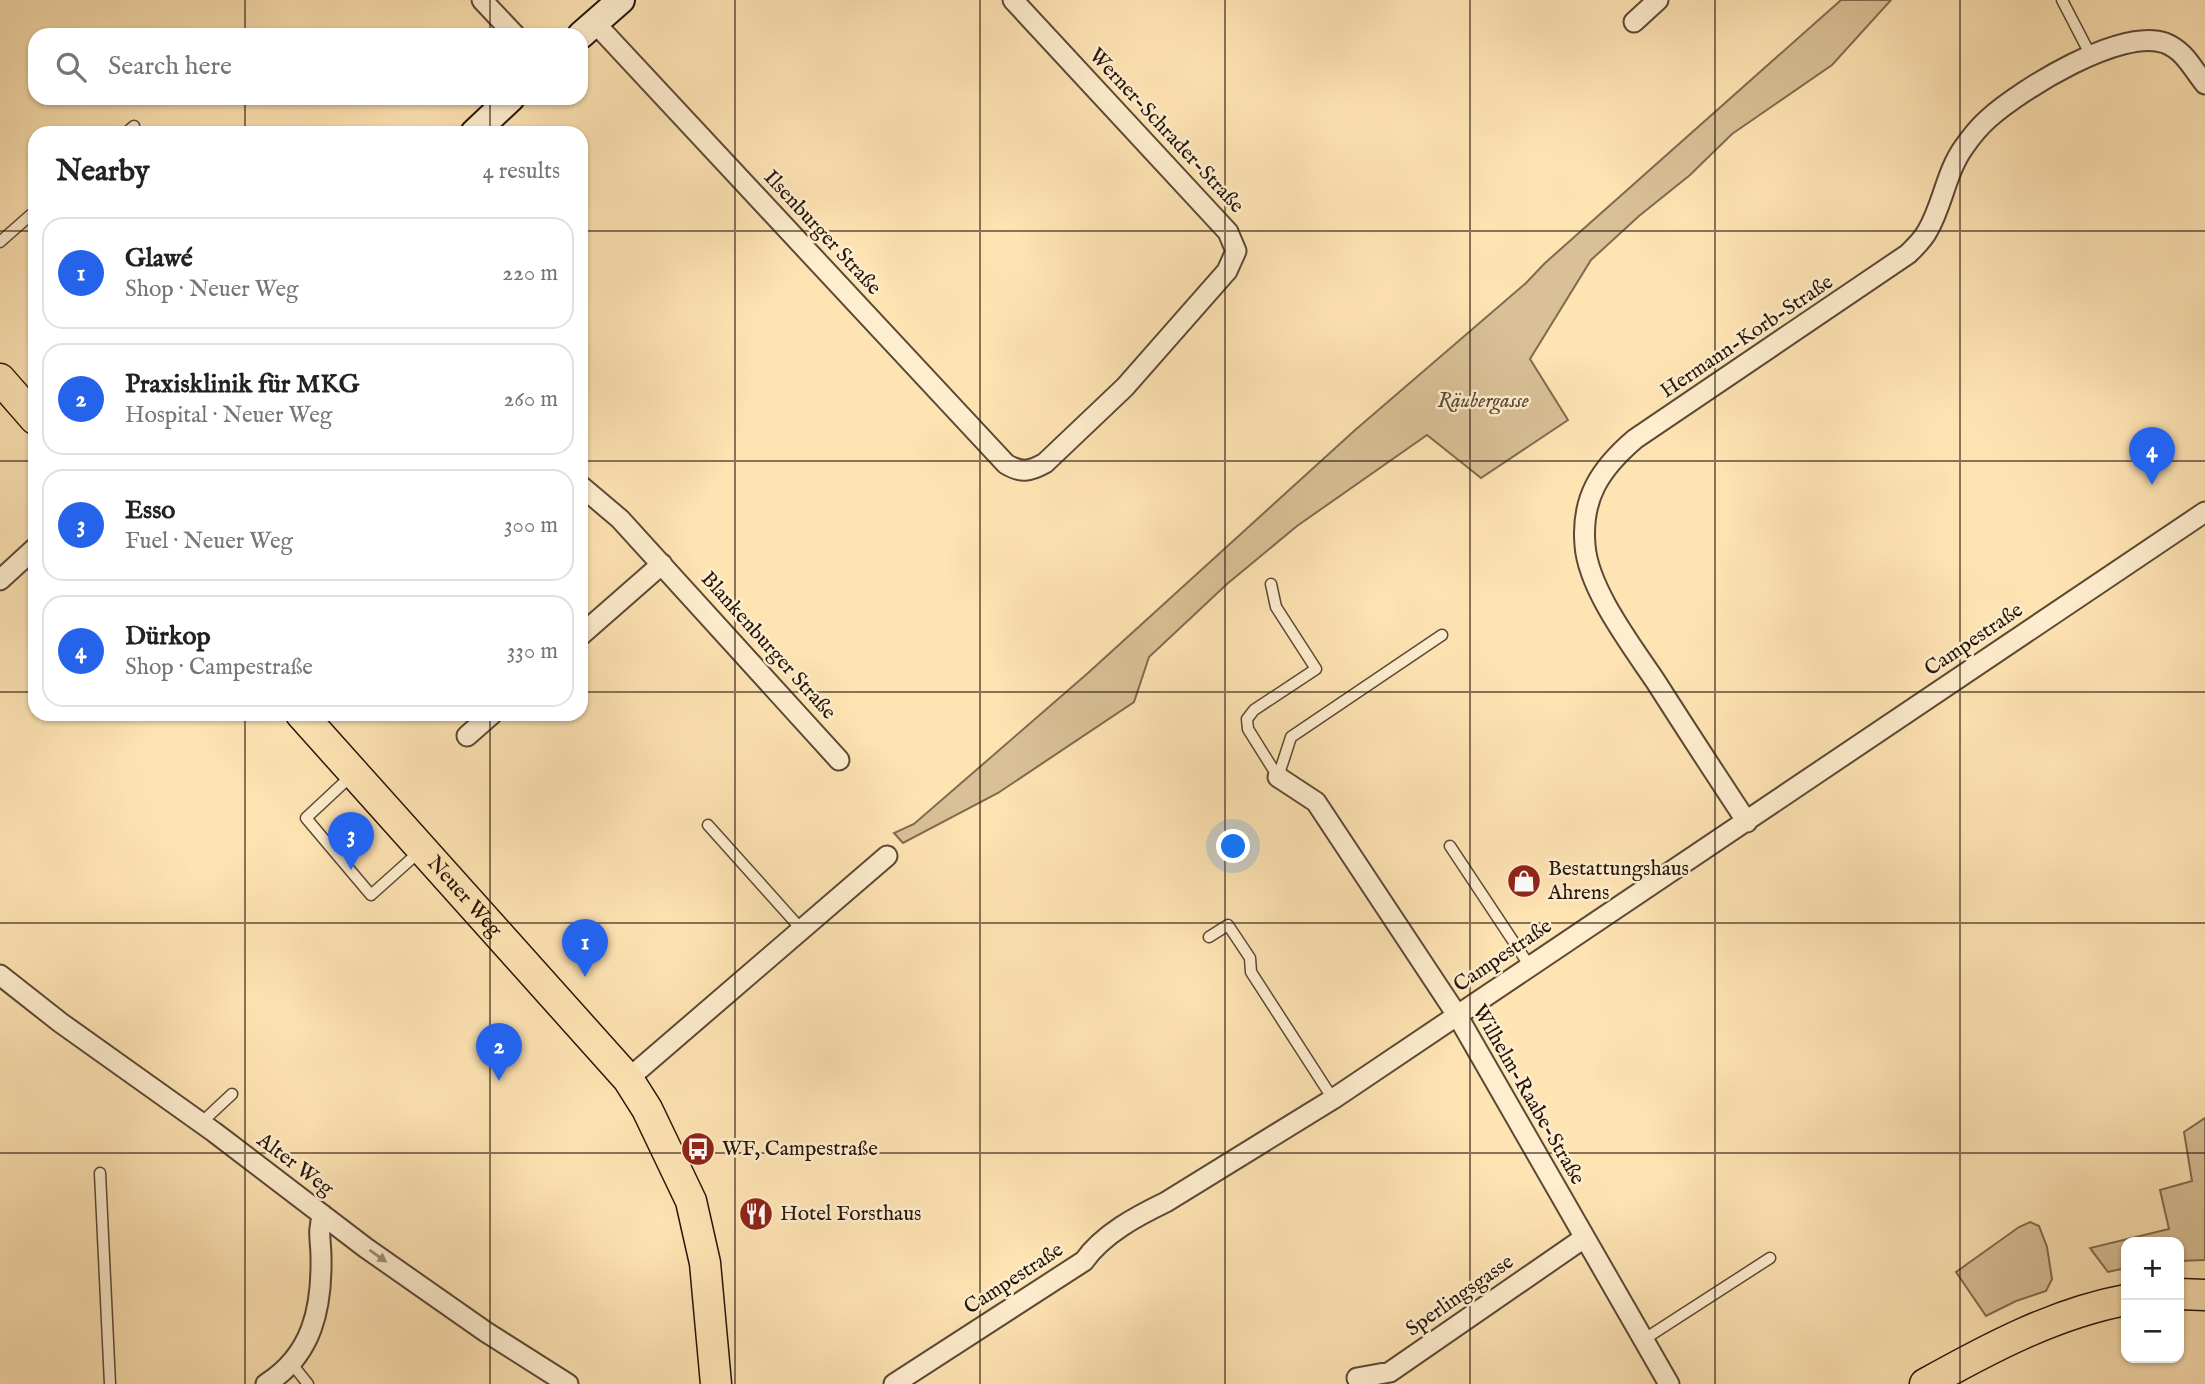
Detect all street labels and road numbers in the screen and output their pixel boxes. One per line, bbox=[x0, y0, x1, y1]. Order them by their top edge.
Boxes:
street label: Werner-Schrader-Straße bbox=[1083, 43, 1250, 219]
street label: Ilsenburger Straße bbox=[757, 165, 887, 301]
street label: Hermann-Korb-Straße bbox=[1655, 269, 1839, 405]
street label: Blankenburger Straße bbox=[694, 566, 842, 726]
street label: Campestraße bbox=[1920, 597, 2029, 683]
street label: Neuer Weg bbox=[421, 850, 508, 943]
street label: Campestraße bbox=[1449, 913, 1558, 999]
street label: Wilhelm-Raabe-Straße bbox=[1465, 1000, 1591, 1190]
street label: Alter Weg bbox=[251, 1127, 339, 1203]
street label: Campestraße bbox=[959, 1237, 1069, 1321]
street label: Sperlingsgasse bbox=[1401, 1249, 1520, 1343]

